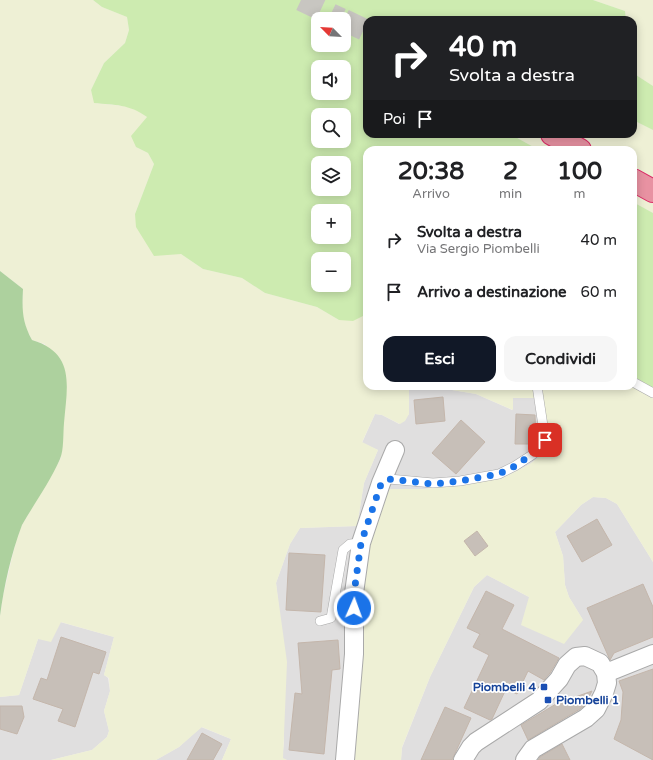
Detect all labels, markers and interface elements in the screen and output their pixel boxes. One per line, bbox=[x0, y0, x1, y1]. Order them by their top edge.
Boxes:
north arrow bbox=[311, 12, 351, 52]
map controls bbox=[311, 12, 351, 292]
text: 40 m bbox=[449, 30, 517, 64]
icon: right bbox=[383, 32, 435, 84]
button: sound bbox=[311, 60, 351, 100]
text: Svolta a destra bbox=[449, 64, 575, 86]
button: search bbox=[311, 108, 351, 148]
icon: arrive bbox=[414, 108, 436, 130]
text: Poi bbox=[383, 110, 406, 128]
button: layers bbox=[311, 156, 351, 196]
text: 20:38 bbox=[398, 157, 464, 186]
text: 2 bbox=[503, 157, 518, 186]
text: 100 bbox=[557, 157, 602, 186]
text: Arrivo bbox=[412, 186, 450, 202]
text: min bbox=[499, 186, 522, 202]
text: m bbox=[574, 186, 586, 202]
button: + bbox=[311, 204, 351, 244]
text: Svolta a destra bbox=[417, 223, 522, 241]
icon: right bbox=[383, 229, 405, 251]
text: 40 m bbox=[580, 231, 617, 249]
text: Via Sergio Piombelli bbox=[417, 241, 540, 257]
button: − bbox=[311, 252, 351, 292]
icon: arrive bbox=[383, 281, 405, 303]
text: Arrivo a destinazione bbox=[417, 283, 567, 301]
text: 60 m bbox=[580, 283, 617, 301]
button: Esci bbox=[383, 336, 496, 382]
button: Condividi bbox=[504, 336, 617, 382]
pin bbox=[528, 423, 562, 457]
icon: arrive bbox=[534, 429, 556, 451]
position arrow bbox=[333, 587, 375, 629]
place label: Piombelli 4 bbox=[473, 680, 536, 694]
marker: Piombelli 4 bbox=[539, 682, 549, 692]
place label: Piombelli 1 bbox=[556, 693, 619, 707]
marker: Piombelli 1 bbox=[543, 695, 553, 705]

